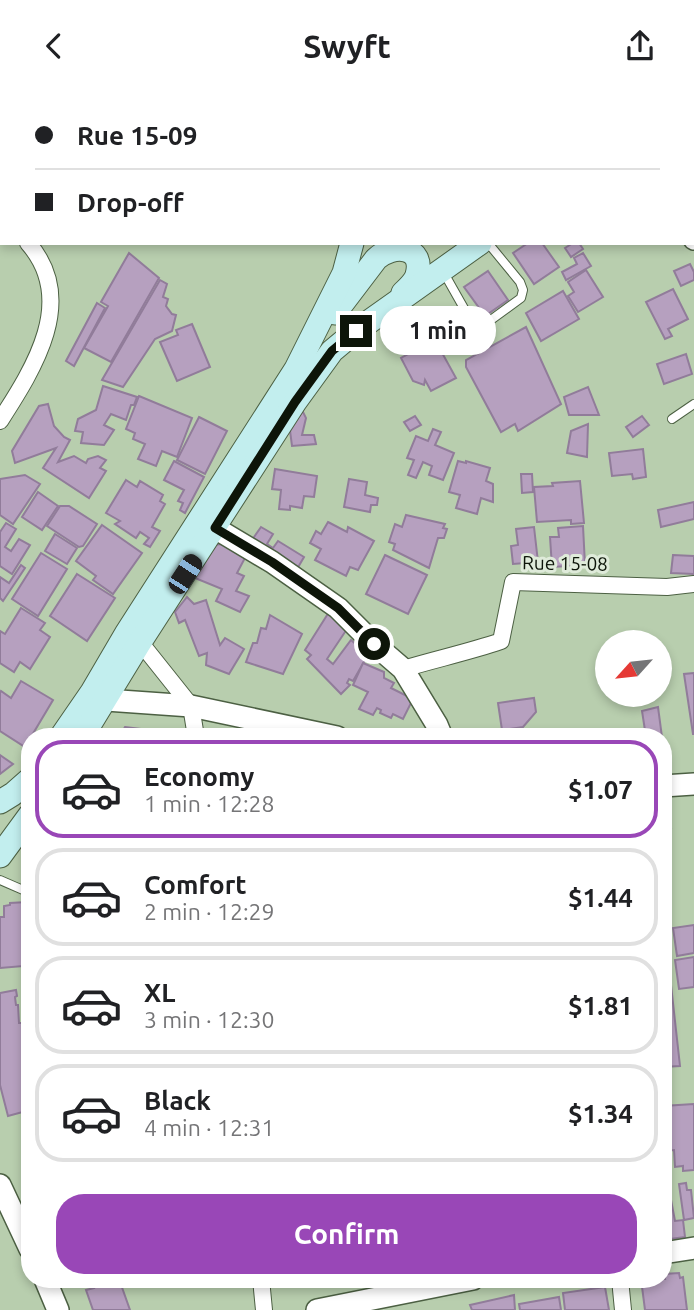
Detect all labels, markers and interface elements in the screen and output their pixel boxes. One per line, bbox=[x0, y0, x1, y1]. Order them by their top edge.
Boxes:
icon: back bbox=[35, 27, 73, 65]
icon: share bbox=[621, 27, 659, 65]
text: Swyft bbox=[303, 28, 391, 64]
text: Rue 15-09 bbox=[77, 121, 197, 150]
text: Drop-off bbox=[77, 188, 184, 217]
callout: 1 min bbox=[380, 307, 496, 355]
route end bbox=[340, 315, 372, 347]
text: 1 min bbox=[409, 318, 467, 343]
car bbox=[165, 551, 206, 597]
street label: Rue 15-08 bbox=[522, 551, 608, 575]
route start bbox=[358, 628, 390, 660]
north arrow bbox=[595, 630, 672, 707]
map controls bbox=[595, 630, 672, 707]
icon: car bbox=[60, 758, 123, 821]
text: Economy bbox=[144, 762, 254, 791]
text: $1.07 bbox=[568, 775, 633, 804]
text: 1 min · 12:28 bbox=[144, 791, 275, 816]
icon: car bbox=[60, 866, 123, 929]
text: Comfort bbox=[144, 870, 247, 899]
text: $1.44 bbox=[568, 883, 633, 912]
text: 2 min · 12:29 bbox=[144, 899, 275, 924]
icon: car bbox=[60, 974, 123, 1037]
text: XL bbox=[144, 978, 175, 1007]
text: $1.81 bbox=[568, 991, 633, 1020]
text: 3 min · 12:30 bbox=[144, 1007, 275, 1032]
icon: car bbox=[60, 1082, 123, 1145]
text: Black bbox=[144, 1086, 211, 1115]
text: $1.34 bbox=[568, 1099, 633, 1128]
text: 4 min · 12:31 bbox=[144, 1115, 275, 1140]
button: Confirm bbox=[56, 1194, 637, 1274]

